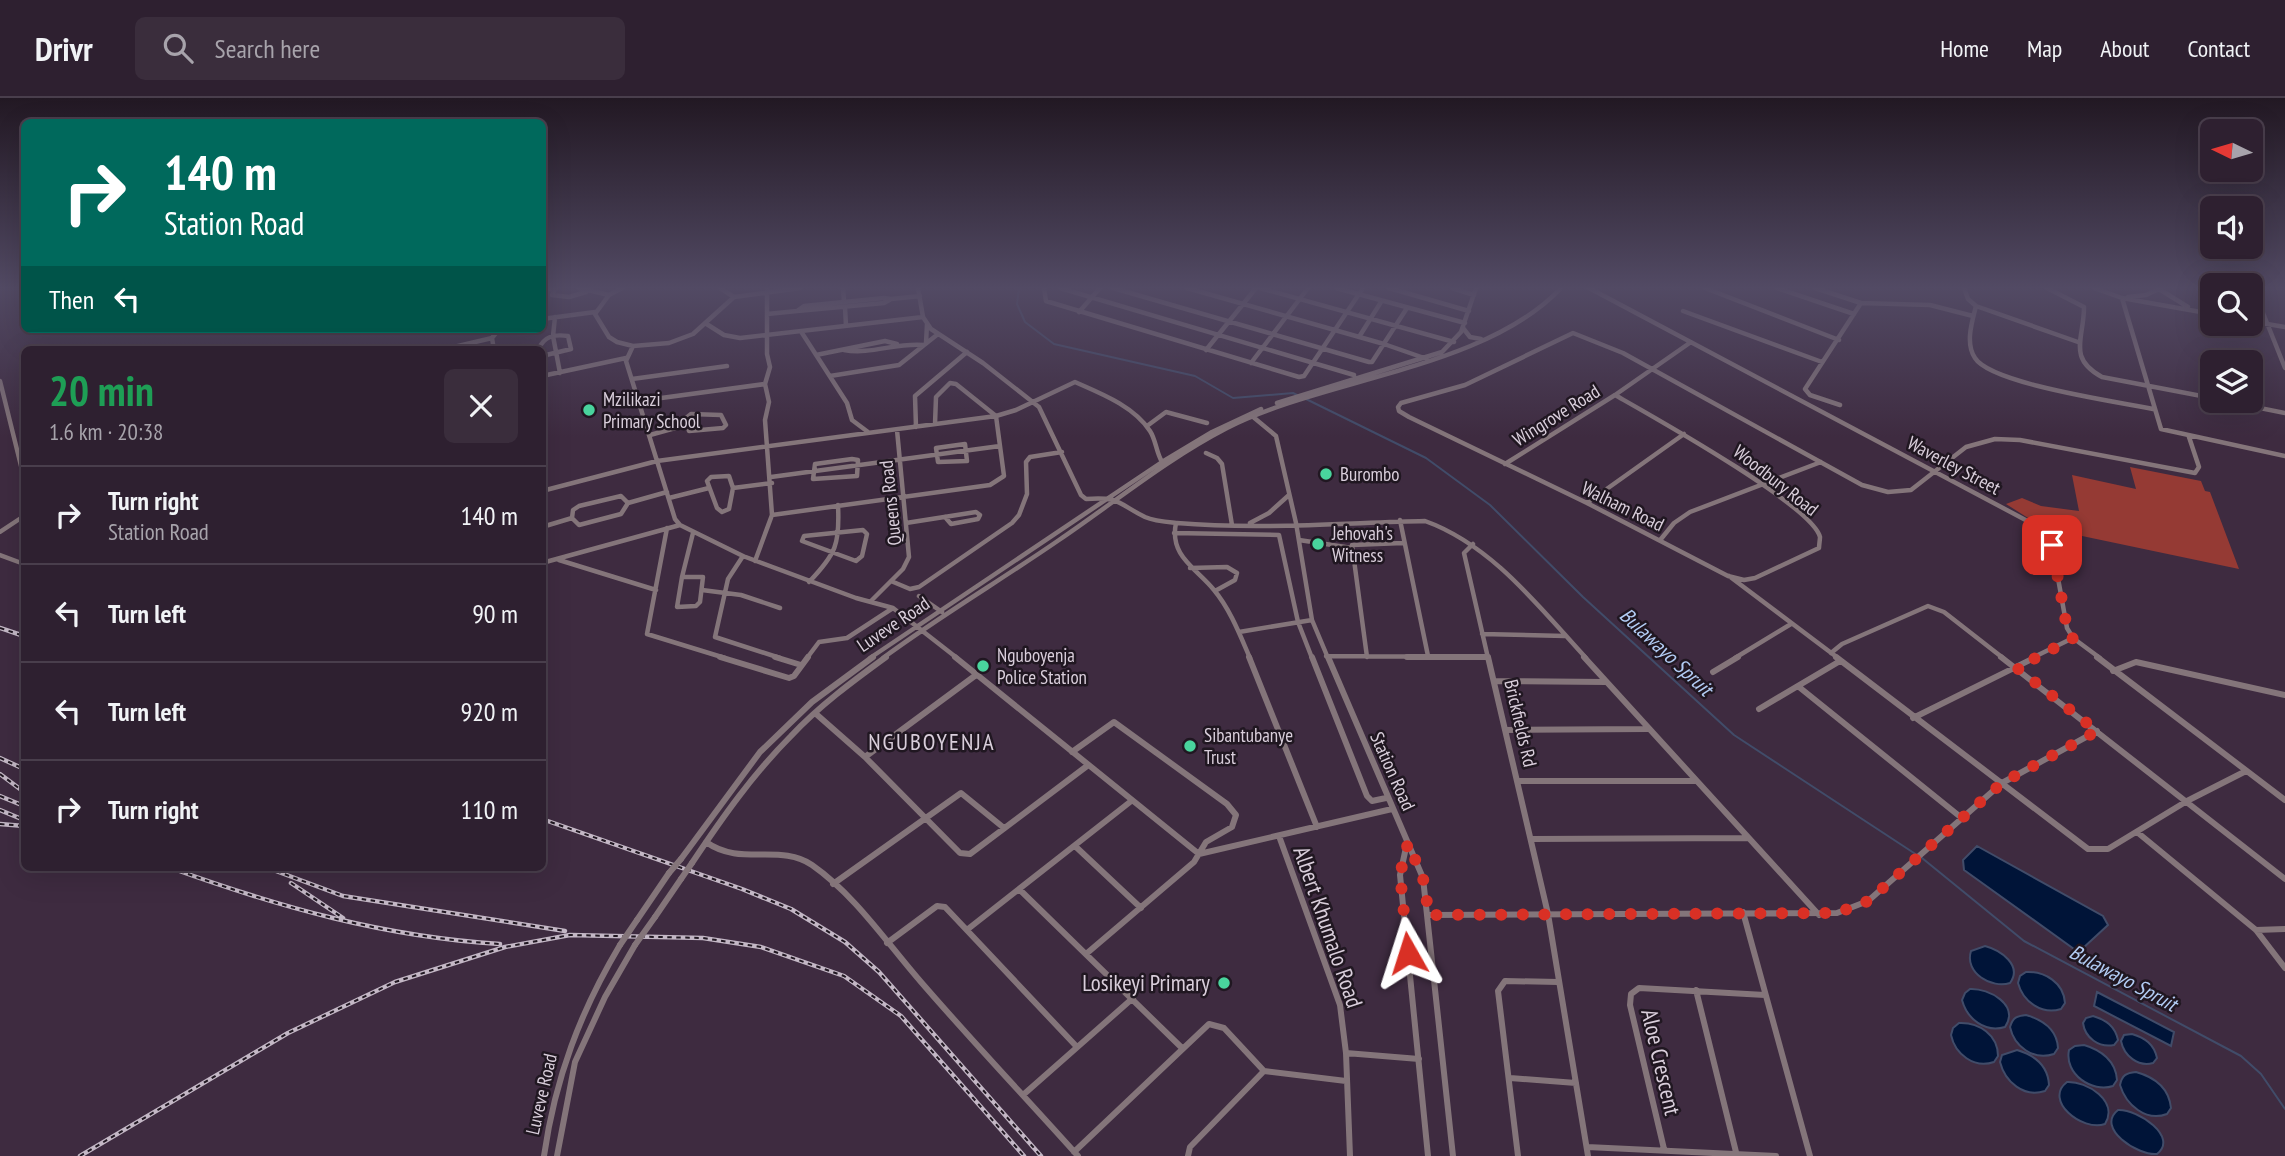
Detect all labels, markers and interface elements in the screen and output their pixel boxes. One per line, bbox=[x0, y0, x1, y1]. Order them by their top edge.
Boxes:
search box bbox=[135, 17, 625, 80]
text: Drivr bbox=[35, 27, 93, 70]
icon: search bbox=[159, 29, 197, 67]
text: Search here bbox=[215, 32, 320, 65]
text: Home bbox=[1940, 33, 1989, 64]
text: Map bbox=[2027, 33, 2062, 64]
text: About bbox=[2100, 33, 2149, 64]
text: Contact bbox=[2187, 33, 2250, 64]
north arrow bbox=[2200, 119, 2263, 182]
map controls bbox=[2200, 119, 2263, 413]
text: 140 m bbox=[164, 140, 277, 204]
icon: right bbox=[49, 147, 140, 238]
button: sound bbox=[2200, 196, 2263, 259]
text: Station Road bbox=[164, 202, 304, 244]
button: search bbox=[2200, 273, 2263, 336]
icon: left bbox=[108, 280, 146, 318]
text: Then bbox=[49, 283, 94, 316]
button: layers bbox=[2200, 350, 2263, 413]
text: 20 min bbox=[49, 363, 154, 418]
button: close bbox=[444, 369, 518, 443]
street label: Wingrove Road bbox=[1508, 379, 1604, 451]
place label: Mzilikazi Primary School bbox=[603, 387, 701, 433]
marker: Mzilikazi Primary School bbox=[581, 402, 597, 418]
text: 1.6 km · 20:38 bbox=[49, 417, 163, 446]
street label: Waverley Street bbox=[1903, 430, 2005, 500]
street label: Woodbury Road bbox=[1729, 439, 1823, 521]
street label: Queens Road bbox=[874, 459, 906, 547]
place label: Burombo bbox=[1340, 462, 1399, 486]
marker: Burombo bbox=[1318, 466, 1334, 482]
street label: Walham Road bbox=[1578, 476, 1668, 536]
text: Turn right bbox=[108, 484, 199, 517]
icon: right bbox=[49, 496, 87, 534]
text: 140 m bbox=[460, 499, 518, 532]
pin bbox=[2022, 515, 2082, 575]
text: Station Road bbox=[108, 517, 209, 546]
place label: Jehovah's Witness bbox=[1331, 521, 1393, 567]
icon: arrive bbox=[2033, 526, 2071, 564]
marker: Jehovah's Witness bbox=[1310, 536, 1326, 552]
street label: Luveve Road bbox=[852, 591, 934, 657]
icon: left bbox=[49, 594, 87, 632]
text: Turn left bbox=[108, 597, 186, 630]
text: 90 m bbox=[472, 597, 518, 630]
water label: Bulawayo Spruit bbox=[1614, 602, 1720, 703]
place label: Nguboyenja Police Station bbox=[997, 643, 1087, 689]
marker: Nguboyenja Police Station bbox=[975, 658, 991, 674]
street label: Brickfields Rd bbox=[1499, 677, 1543, 769]
icon: left bbox=[49, 692, 87, 730]
text: Turn left bbox=[108, 695, 186, 728]
text: 920 m bbox=[460, 695, 518, 728]
place label: Sibantubanye Trust bbox=[1204, 723, 1293, 769]
district label: NGUBOYENJA bbox=[868, 727, 996, 756]
street label: Station Road bbox=[1365, 728, 1421, 814]
marker: Sibantubanye Trust bbox=[1182, 738, 1198, 754]
icon: right bbox=[49, 790, 87, 828]
text: Turn right bbox=[108, 793, 199, 826]
text: 110 m bbox=[460, 793, 518, 826]
street label: Albert Khumalo Road bbox=[1287, 842, 1370, 1011]
position arrow bbox=[1371, 916, 1445, 990]
water label: Bulawayo Spruit bbox=[2065, 938, 2184, 1018]
place label: Losikeyi Primary bbox=[1082, 968, 1210, 997]
marker: Losikeyi Primary bbox=[1216, 975, 1232, 991]
street label: Aloe Crescent bbox=[1635, 1006, 1688, 1118]
street label: Luveve Road bbox=[520, 1051, 562, 1137]

